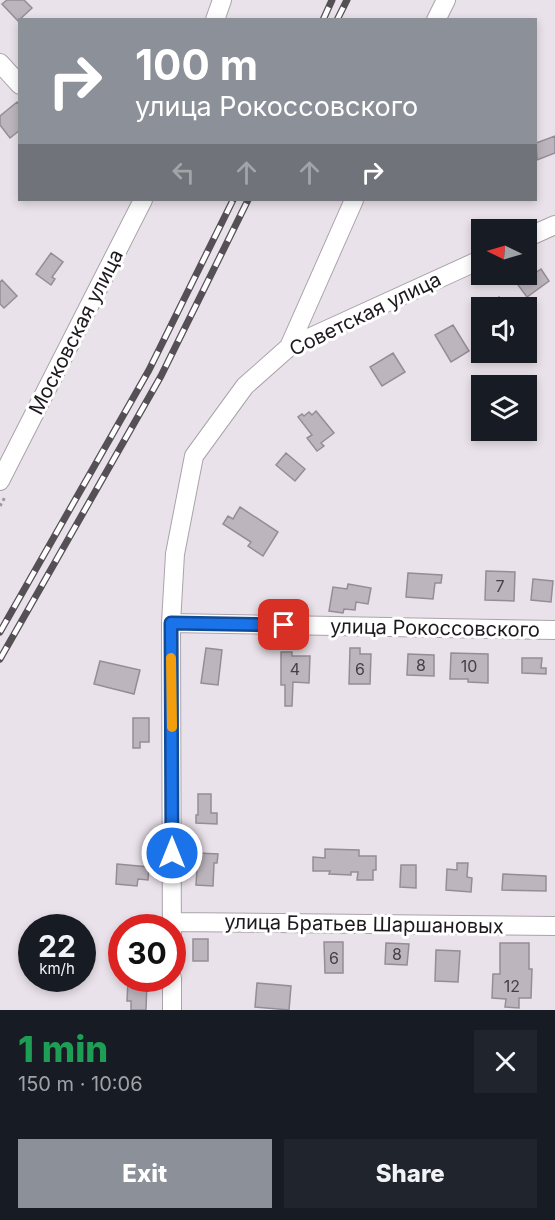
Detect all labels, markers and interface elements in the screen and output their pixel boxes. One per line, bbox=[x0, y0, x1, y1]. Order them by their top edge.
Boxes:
text: 100 m bbox=[135, 39, 258, 90]
icon: right bbox=[36, 42, 114, 120]
text: улица Рокоссовского bbox=[135, 90, 418, 123]
icon: left bbox=[167, 156, 200, 189]
icon: ahead bbox=[230, 156, 263, 189]
icon: ahead bbox=[293, 156, 326, 189]
icon: right bbox=[356, 156, 389, 189]
north arrow bbox=[471, 219, 537, 285]
map controls bbox=[471, 219, 537, 441]
street label: Московская улица bbox=[24, 245, 128, 419]
street label: Советская улица bbox=[285, 267, 445, 361]
button: sound bbox=[471, 297, 537, 363]
button: layers bbox=[471, 375, 537, 441]
house number: 7 bbox=[495, 576, 505, 596]
pin bbox=[258, 599, 309, 650]
icon: arrive bbox=[267, 608, 300, 641]
street label: улица Рокоссовского bbox=[330, 614, 540, 642]
house number: 8 bbox=[416, 655, 426, 675]
house number: 10 bbox=[461, 656, 477, 676]
house number: 4 bbox=[290, 659, 300, 679]
house number: 6 bbox=[355, 659, 365, 679]
position arrow bbox=[140, 821, 204, 885]
street label: улица Братьев Шаршановых bbox=[224, 910, 504, 938]
speed limit sign: 30 bbox=[108, 914, 186, 992]
text: 22 bbox=[38, 928, 76, 964]
house number: 8 bbox=[392, 944, 402, 964]
house number: 6 bbox=[329, 948, 339, 968]
text: km/h bbox=[39, 959, 75, 978]
house number: 12 bbox=[504, 976, 520, 996]
text: 1 min bbox=[18, 1027, 108, 1071]
button: close bbox=[474, 1030, 537, 1093]
text: 150 m · 10:06 bbox=[18, 1072, 143, 1096]
button: Exit bbox=[18, 1139, 272, 1208]
button: Share bbox=[284, 1139, 537, 1208]

